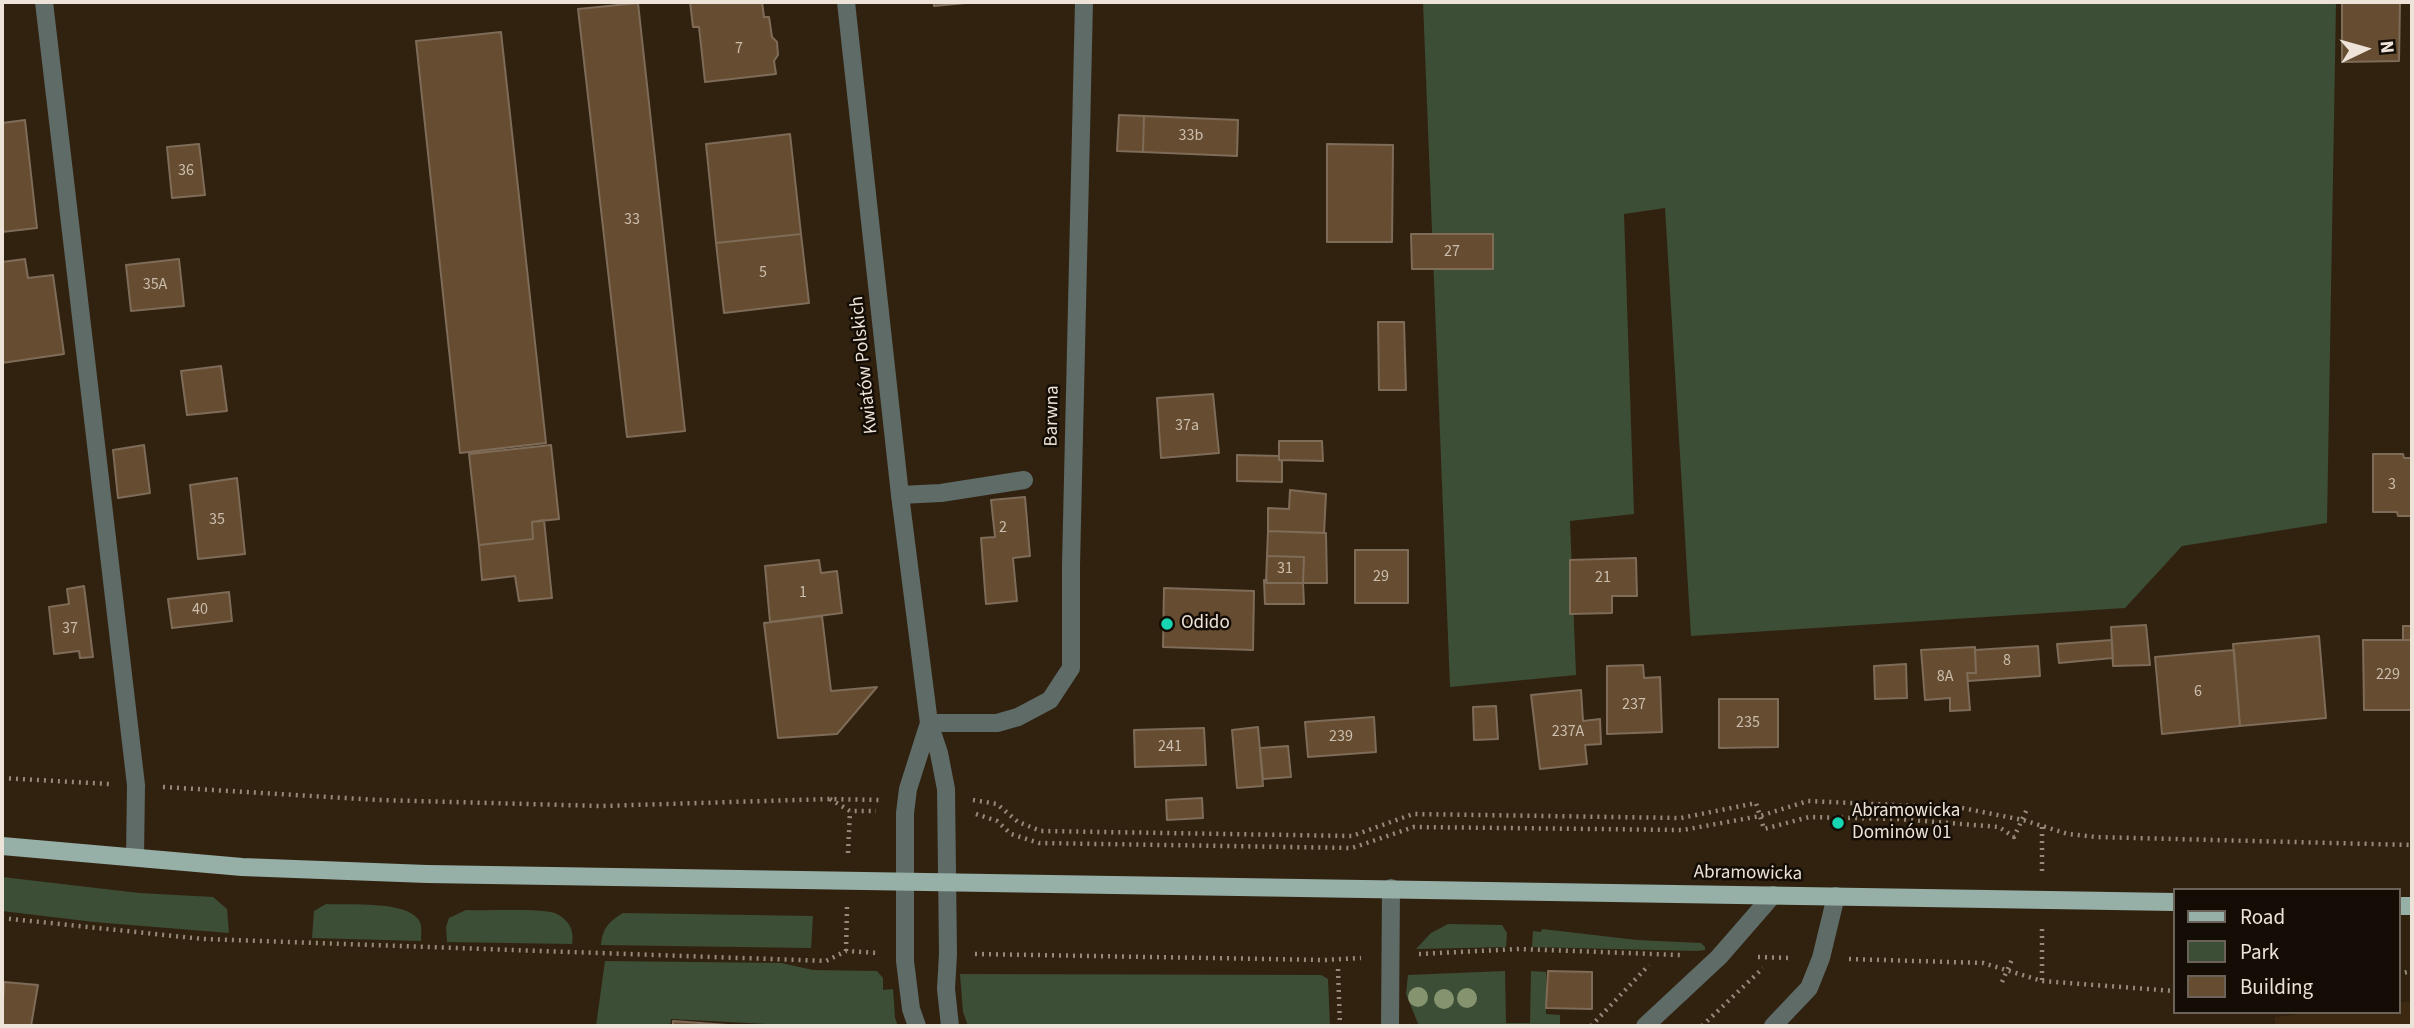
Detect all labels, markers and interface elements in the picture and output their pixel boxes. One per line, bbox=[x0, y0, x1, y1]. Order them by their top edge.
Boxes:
north arrow bbox=[2330, 14, 2400, 84]
house number: 7 bbox=[735, 39, 743, 59]
text: N bbox=[2372, 40, 2400, 55]
house number: 33b bbox=[1179, 126, 1203, 146]
house number: 36 bbox=[178, 161, 194, 181]
house number: 33 bbox=[624, 210, 640, 230]
house number: 27 bbox=[1444, 242, 1460, 262]
house number: 5 bbox=[759, 263, 767, 283]
house number: 35A bbox=[143, 275, 167, 295]
street label: Kwiatów Polskich bbox=[846, 295, 884, 435]
street label: Barwna bbox=[1041, 385, 1065, 447]
house number: 37a bbox=[1175, 416, 1199, 436]
house number: 3 bbox=[2388, 475, 2396, 495]
house number: 35 bbox=[209, 510, 225, 530]
house number: 2 bbox=[999, 518, 1007, 538]
house number: 31 bbox=[1277, 559, 1293, 579]
house number: 29 bbox=[1373, 567, 1389, 587]
house number: 21 bbox=[1595, 568, 1611, 588]
house number: 1 bbox=[799, 583, 807, 603]
house number: 40 bbox=[192, 600, 208, 620]
place label: Odido bbox=[1181, 613, 1230, 635]
marker: Odido bbox=[1159, 616, 1175, 632]
house number: 37 bbox=[62, 619, 78, 639]
house number: 8 bbox=[2003, 651, 2011, 671]
house number: 229 bbox=[2376, 665, 2400, 685]
house number: 8A bbox=[1937, 667, 1953, 687]
house number: 6 bbox=[2194, 682, 2202, 702]
house number: 237 bbox=[1622, 695, 1646, 715]
house number: 235 bbox=[1736, 713, 1760, 733]
house number: 237A bbox=[1552, 722, 1584, 742]
house number: 239 bbox=[1329, 727, 1353, 747]
house number: 241 bbox=[1158, 737, 1182, 757]
place label: Abramowicka Dominów 01 bbox=[1852, 801, 1960, 845]
marker: Abramowicka Dominów 01 bbox=[1830, 815, 1846, 831]
street label: Abramowicka bbox=[1694, 862, 1802, 886]
legend bbox=[2172, 888, 2400, 1014]
text: Road bbox=[2240, 902, 2285, 932]
text: Park bbox=[2240, 937, 2279, 967]
text: Building bbox=[2240, 972, 2313, 1002]

